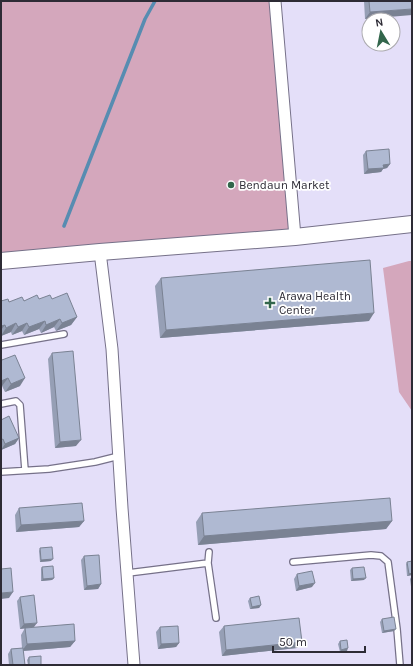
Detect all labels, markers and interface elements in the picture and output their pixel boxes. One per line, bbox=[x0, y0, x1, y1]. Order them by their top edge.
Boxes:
north arrow bbox=[361, 12, 401, 52]
text: N bbox=[374, 16, 384, 30]
place label: Bendaun Market bbox=[239, 178, 330, 192]
marker: Bendaun Market bbox=[226, 180, 236, 190]
place label: Arawa Health Center bbox=[279, 289, 351, 317]
marker: Arawa Health Center bbox=[264, 297, 276, 309]
scale bar bbox=[273, 628, 365, 654]
text: 50 m bbox=[279, 635, 307, 649]

